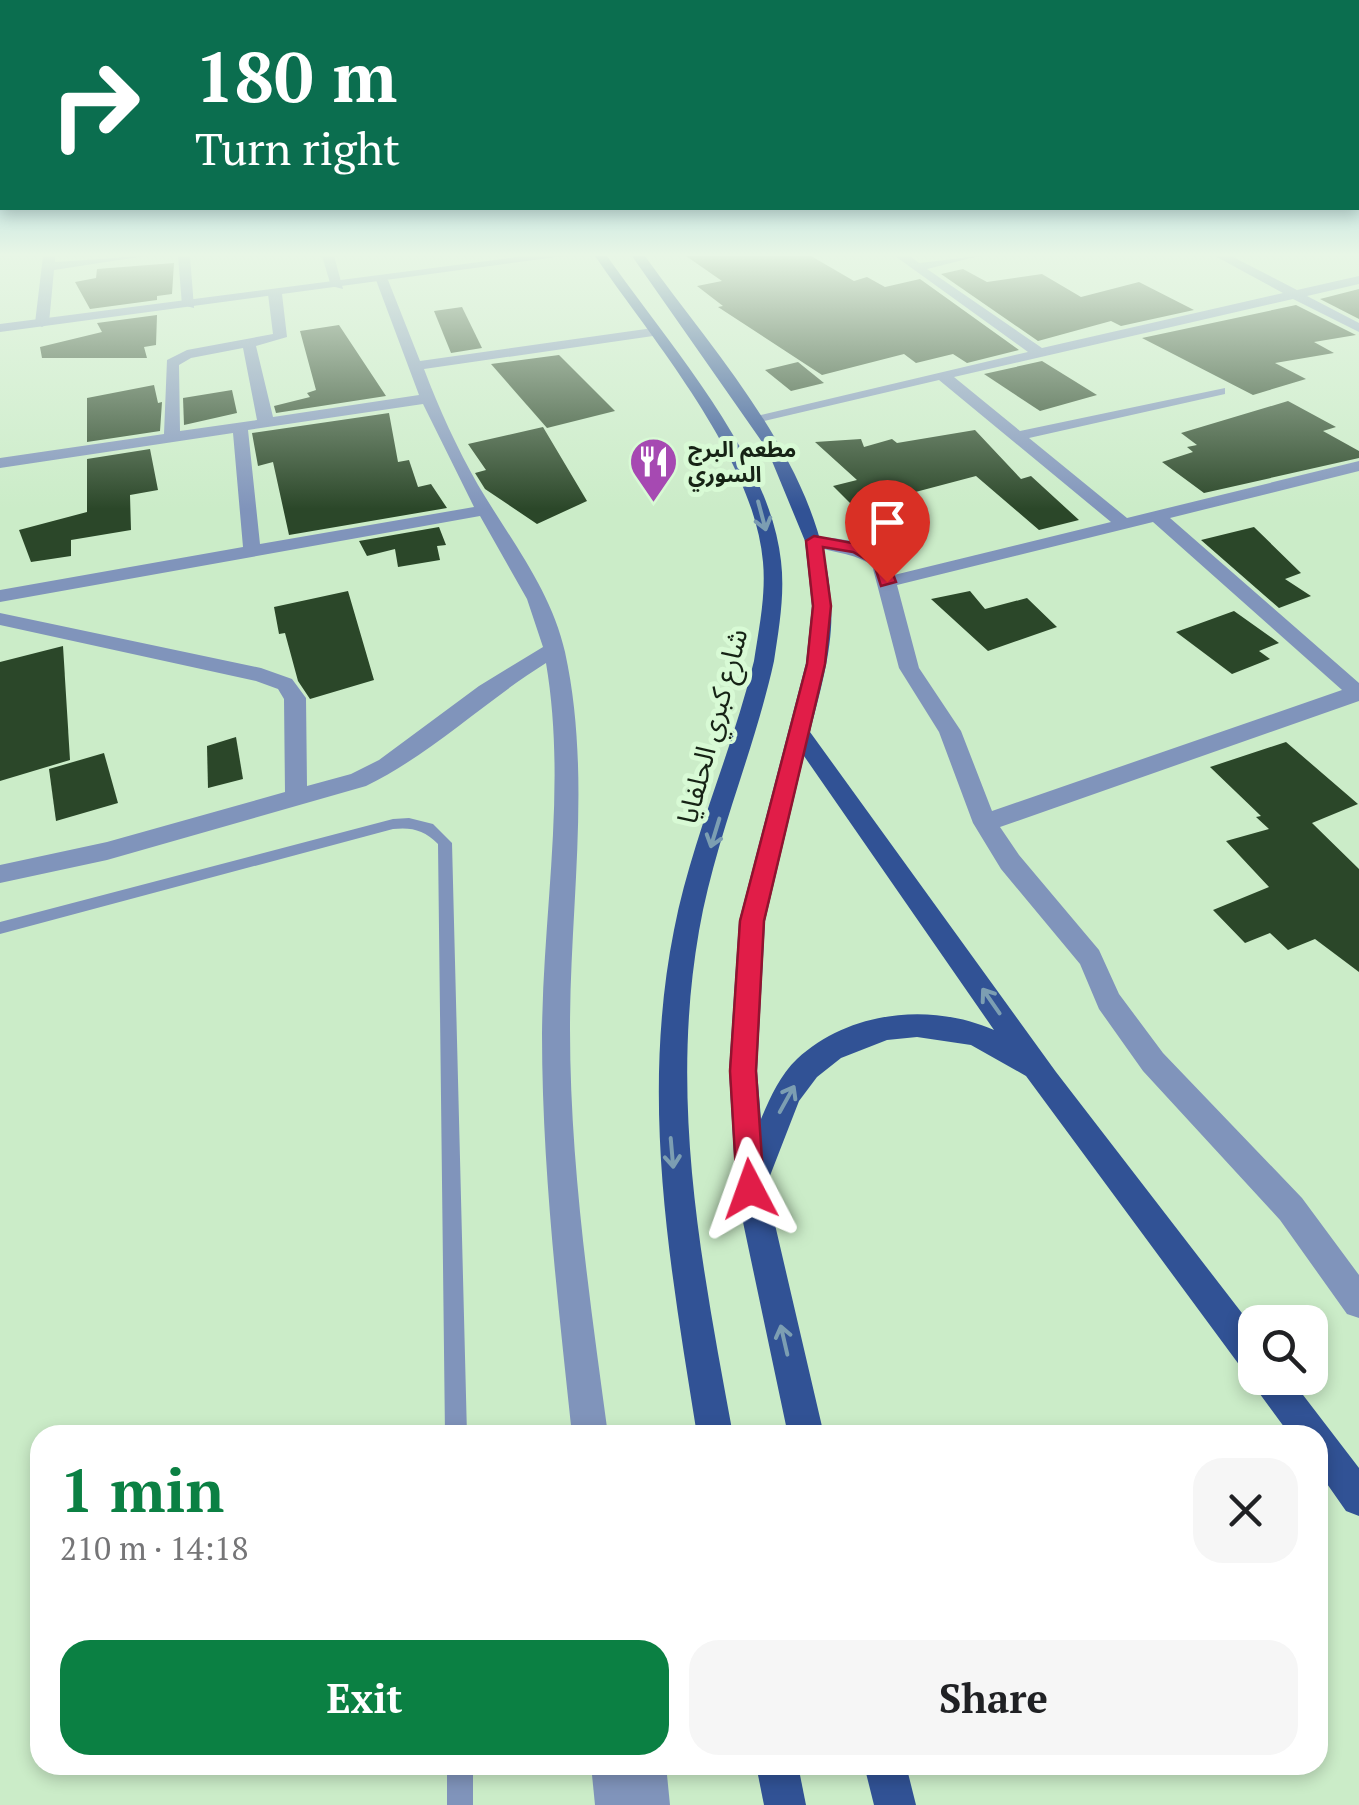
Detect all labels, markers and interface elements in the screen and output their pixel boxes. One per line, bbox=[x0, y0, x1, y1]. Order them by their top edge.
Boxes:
text: 180 m bbox=[195, 29, 397, 122]
icon: right bbox=[30, 40, 160, 170]
text: Turn right bbox=[195, 118, 400, 178]
place label: مطعم البرج السوري bbox=[688, 434, 796, 492]
restaurant icon: مطعم البرج السوري bbox=[627, 436, 679, 504]
pin bbox=[845, 480, 930, 583]
icon: arrive bbox=[860, 495, 915, 550]
one-way arrow bbox=[754, 500, 773, 531]
street label: شارع كبري الحلفايا bbox=[668, 624, 759, 828]
one-way arrow bbox=[705, 817, 723, 848]
one-way arrow bbox=[981, 987, 1002, 1015]
one-way arrow bbox=[778, 1085, 798, 1114]
one-way arrow bbox=[662, 1136, 681, 1168]
position arrow bbox=[698, 1137, 802, 1241]
map controls bbox=[1238, 1305, 1328, 1395]
button: search bbox=[1238, 1305, 1328, 1395]
one-way arrow bbox=[774, 1325, 793, 1357]
text: 1 min bbox=[60, 1450, 224, 1529]
button: close bbox=[1193, 1458, 1298, 1563]
text: 210 m · 14:18 bbox=[60, 1527, 248, 1569]
button: Exit bbox=[60, 1640, 669, 1755]
button: Share bbox=[689, 1640, 1298, 1755]

